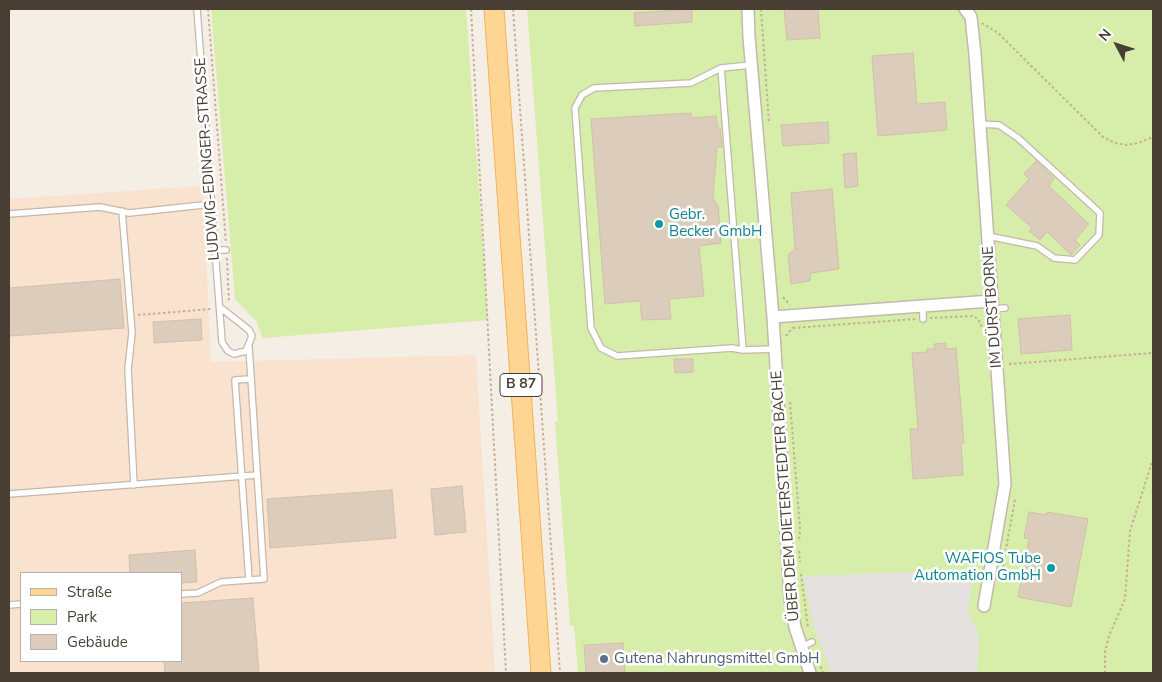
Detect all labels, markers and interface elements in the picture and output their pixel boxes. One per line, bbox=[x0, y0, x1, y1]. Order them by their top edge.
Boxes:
north arrow bbox=[1092, 20, 1142, 70]
text: N bbox=[1094, 25, 1116, 45]
street label: LUDWIG-EDINGER-STRASSE bbox=[192, 57, 224, 261]
place label: Gebr. Becker GmbH bbox=[669, 206, 762, 241]
marker: Gebr. Becker GmbH bbox=[653, 218, 665, 230]
street label: IM DÜRSTBORNE bbox=[980, 245, 1006, 369]
street label: ÜBER DEM DIETERSTEDTER BACHE bbox=[768, 370, 804, 622]
road number: B 87 bbox=[500, 374, 542, 396]
place label: WAFIOS Tube Automation GmbH bbox=[914, 550, 1041, 585]
marker: WAFIOS Tube Automation GmbH bbox=[1045, 562, 1057, 574]
legend bbox=[20, 572, 182, 662]
text: Straße bbox=[67, 582, 112, 602]
text: Park bbox=[67, 607, 97, 627]
text: Gebäude bbox=[67, 632, 128, 652]
place label: Gutena Nahrungsmittel GmbH bbox=[614, 650, 819, 668]
marker: Gutena Nahrungsmittel GmbH bbox=[598, 653, 610, 665]

